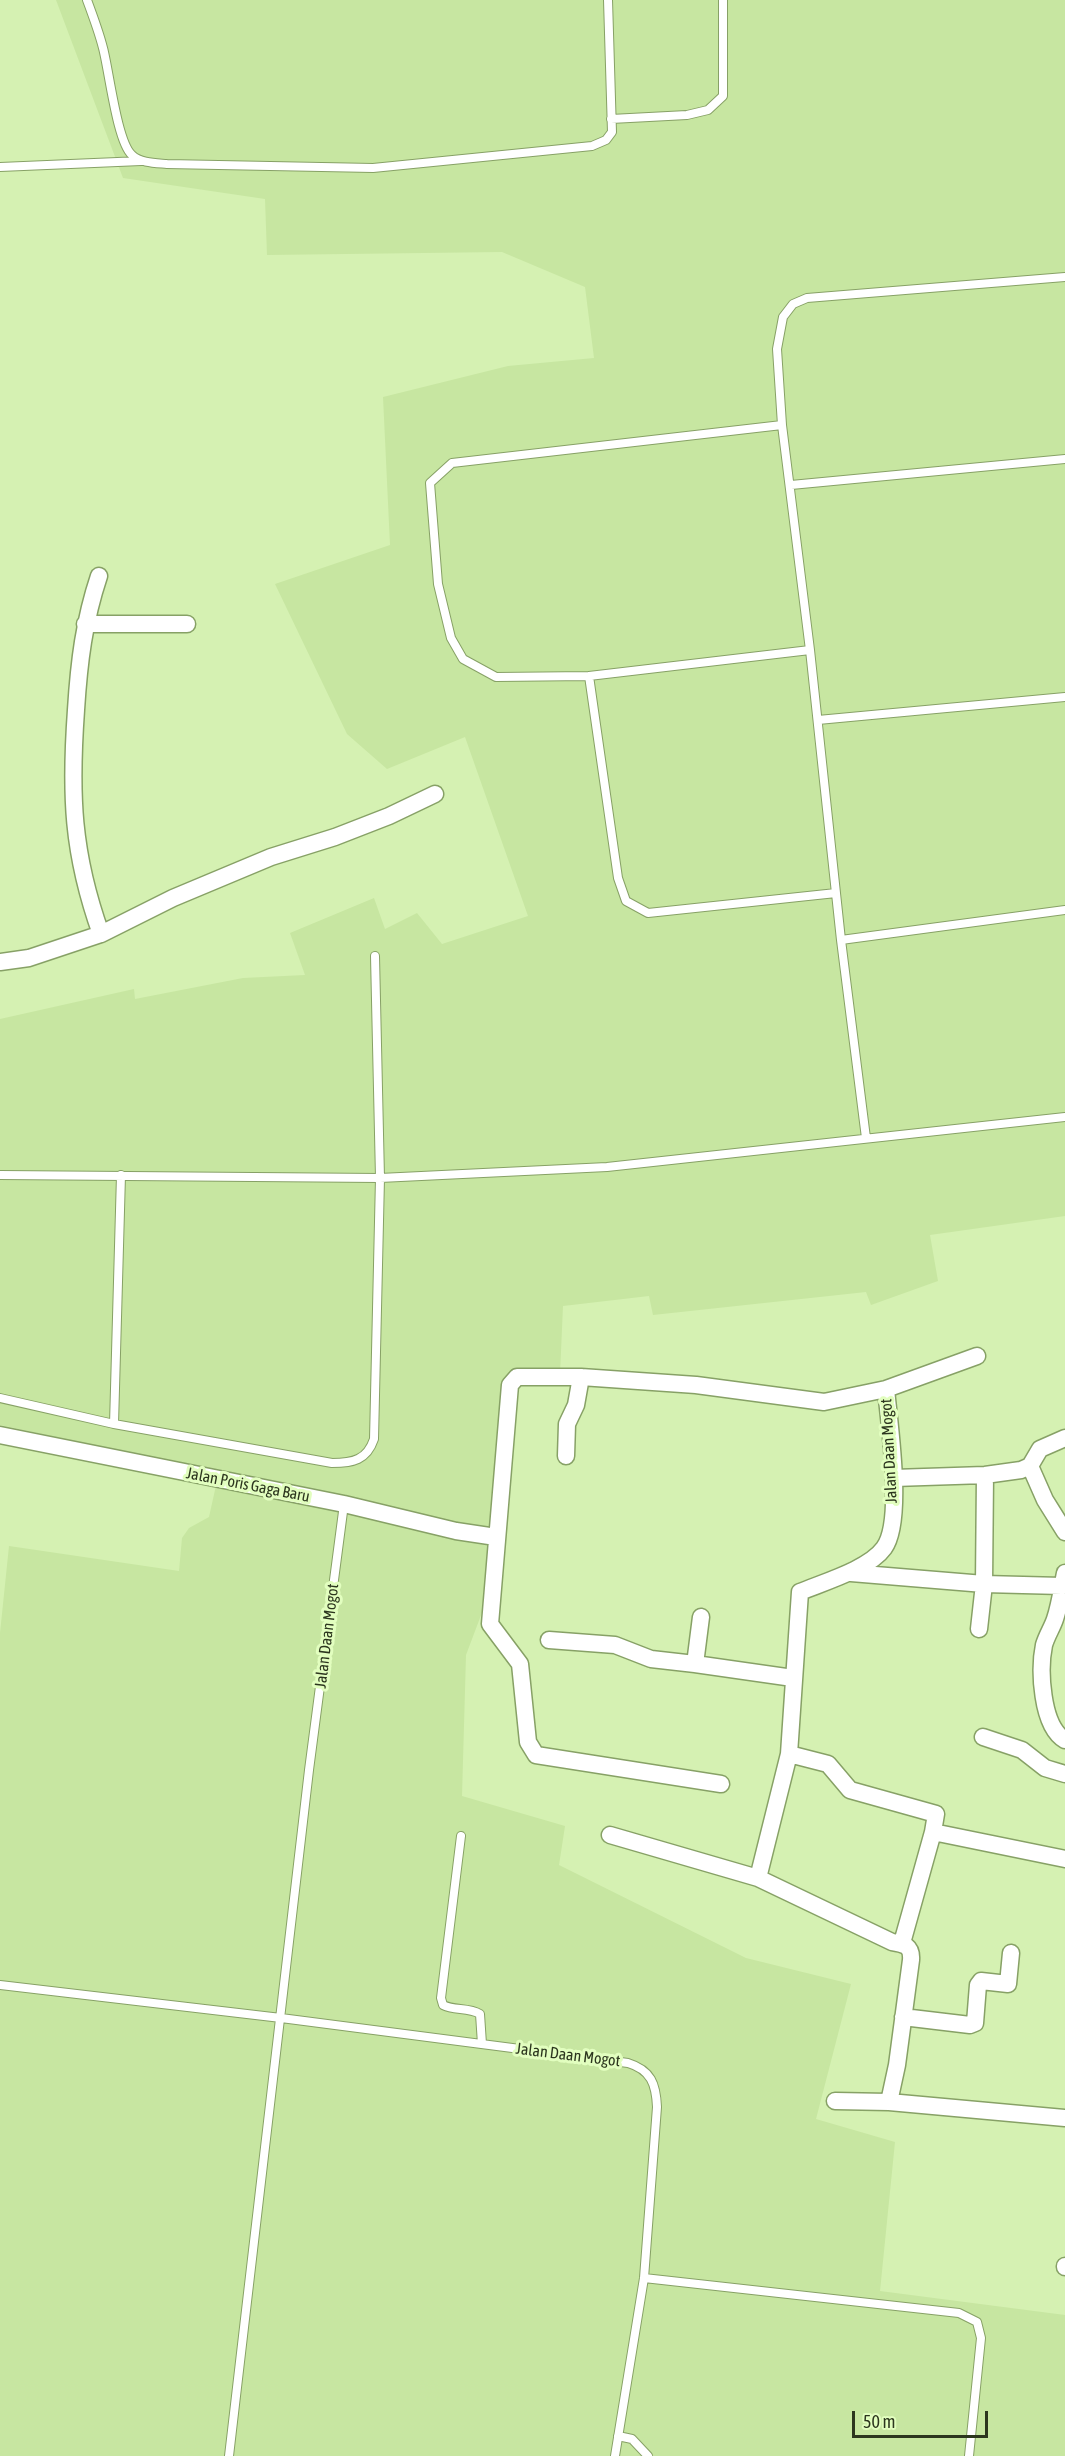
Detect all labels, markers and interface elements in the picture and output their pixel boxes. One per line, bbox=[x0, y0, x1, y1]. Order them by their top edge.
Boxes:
street label: Jalan Daan Mogot bbox=[877, 1398, 901, 1504]
street label: Jalan Poris Gaga Baru bbox=[185, 1464, 311, 1506]
street label: Jalan Daan Mogot bbox=[311, 1583, 343, 1689]
street label: Jalan Daan Mogot bbox=[515, 2039, 621, 2071]
scale bar bbox=[855, 2399, 992, 2437]
text: 50 m bbox=[863, 2411, 895, 2432]

